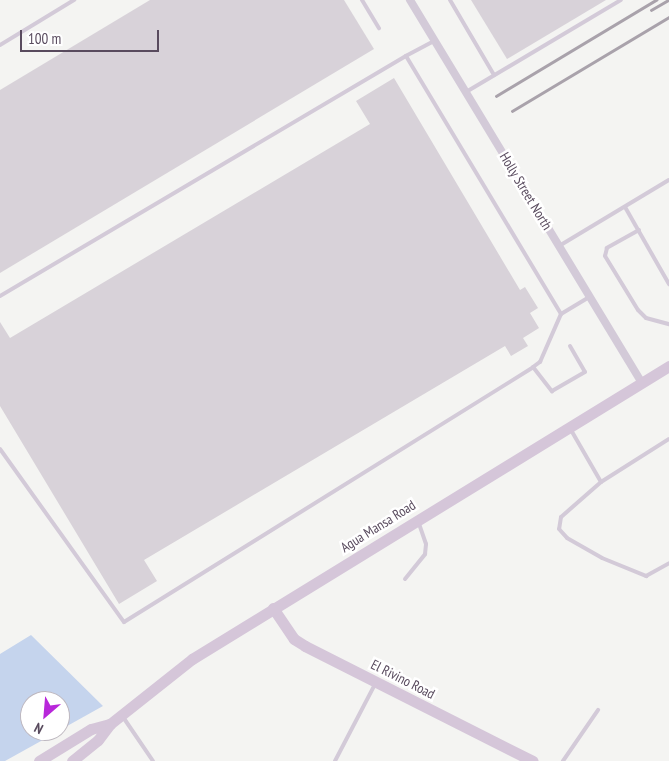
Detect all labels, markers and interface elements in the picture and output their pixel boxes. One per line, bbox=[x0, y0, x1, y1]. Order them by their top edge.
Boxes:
scale bar bbox=[22, 20, 161, 52]
text: 100 m bbox=[28, 29, 61, 48]
street label: Holly Street North bbox=[496, 149, 556, 233]
street label: Agua Mansa Road bbox=[338, 496, 418, 556]
street label: El Rivino Road bbox=[368, 656, 438, 702]
north arrow bbox=[20, 691, 70, 741]
text: N bbox=[31, 719, 46, 738]

